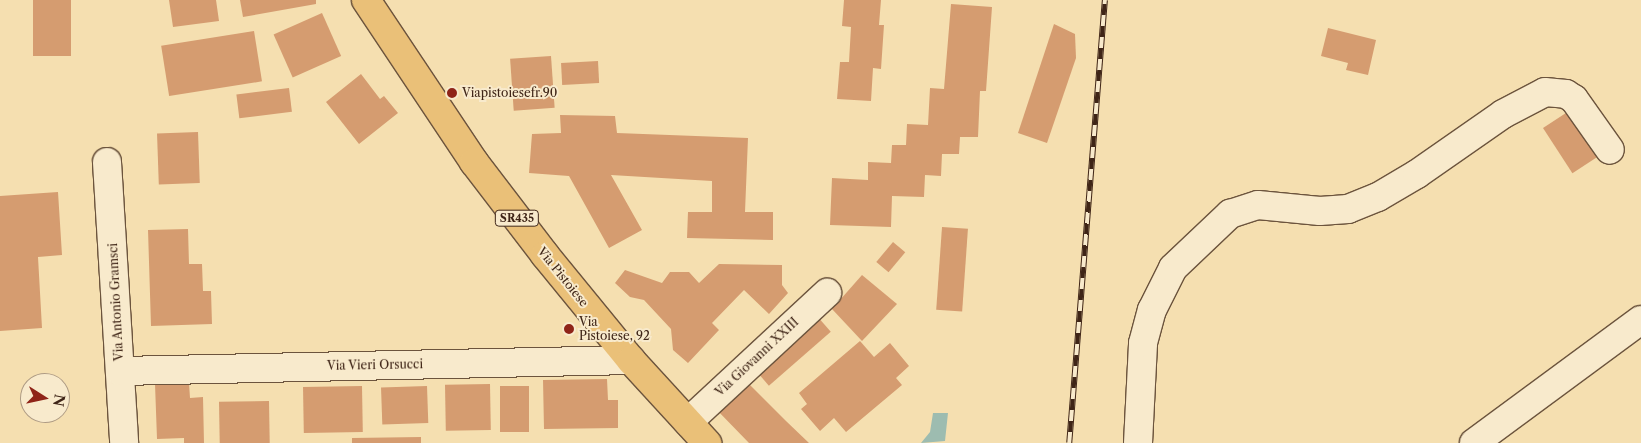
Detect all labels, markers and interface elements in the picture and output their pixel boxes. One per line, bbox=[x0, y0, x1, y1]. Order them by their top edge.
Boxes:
place label: Viapistoiesefr.90 bbox=[462, 86, 557, 100]
marker: Viapistoiesefr.90 bbox=[446, 87, 458, 99]
road number: SR435 bbox=[494, 210, 540, 227]
street label: Via Antonio Gramsci bbox=[106, 242, 126, 362]
street label: Via Pistoiese bbox=[535, 244, 591, 310]
place label: Via Pistoiese, 92 bbox=[579, 315, 650, 343]
street label: Via Giovanni XXIII bbox=[712, 315, 802, 399]
marker: Via Pistoiese, 92 bbox=[563, 323, 575, 335]
street label: Via Vieri Orsucci bbox=[327, 357, 423, 373]
north arrow bbox=[20, 373, 70, 423]
text: N bbox=[49, 393, 69, 408]

